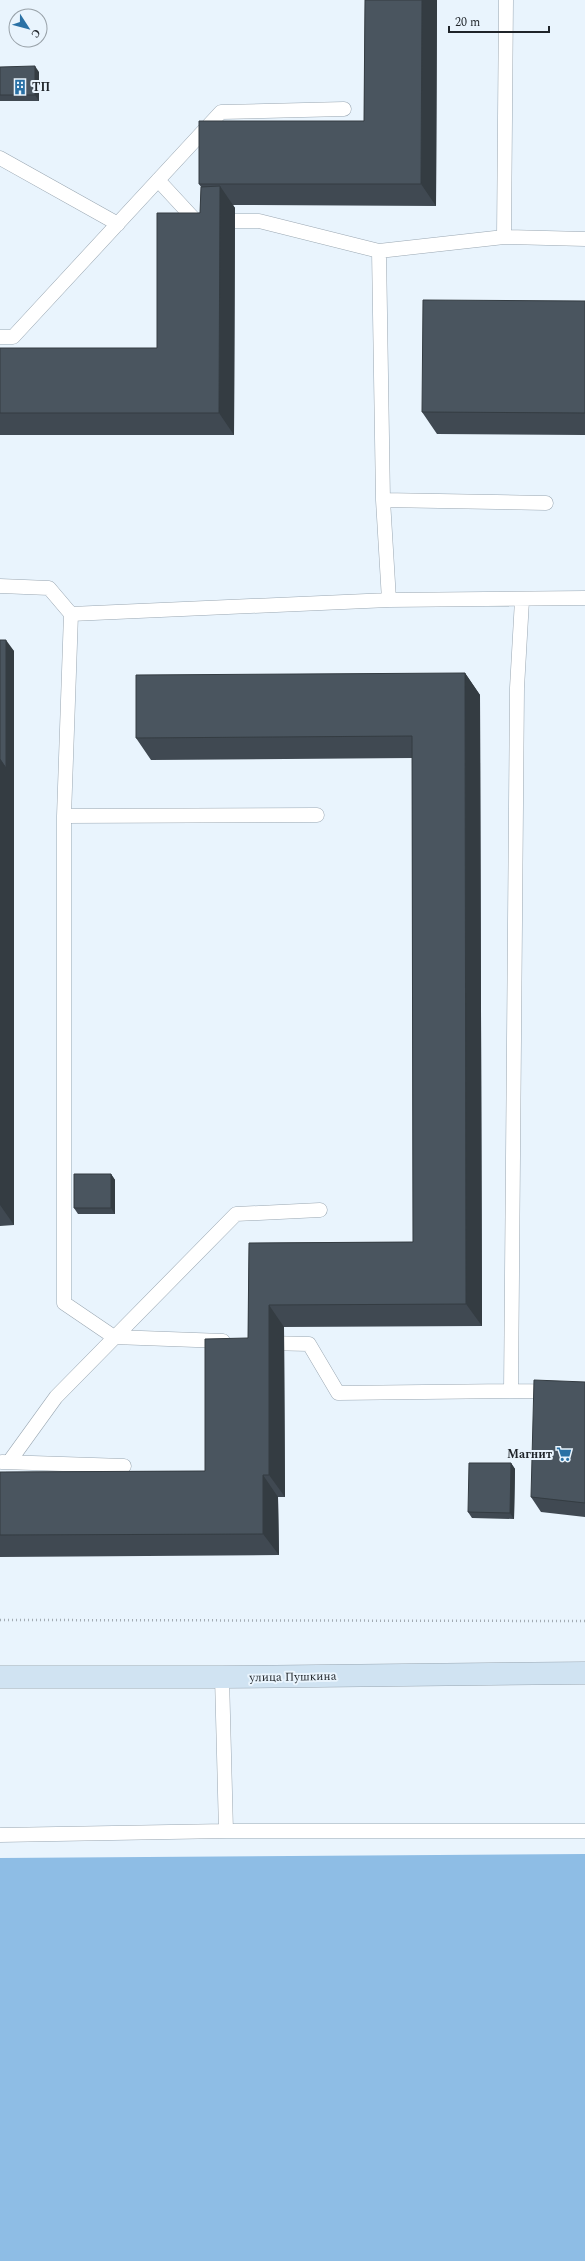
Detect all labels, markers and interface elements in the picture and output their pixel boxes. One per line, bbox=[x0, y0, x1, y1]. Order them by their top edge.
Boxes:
north arrow bbox=[8, 8, 48, 48]
scale bar bbox=[449, 8, 549, 34]
text: 20 m bbox=[455, 13, 480, 32]
text: С bbox=[26, 25, 45, 42]
building icon: ТП bbox=[11, 78, 29, 96]
place label: ТП bbox=[32, 78, 50, 97]
place label: Магнит bbox=[507, 1445, 552, 1464]
supermarket icon: Магнит bbox=[555, 1445, 573, 1463]
street label: улица Пушкина bbox=[248, 1667, 337, 1687]

